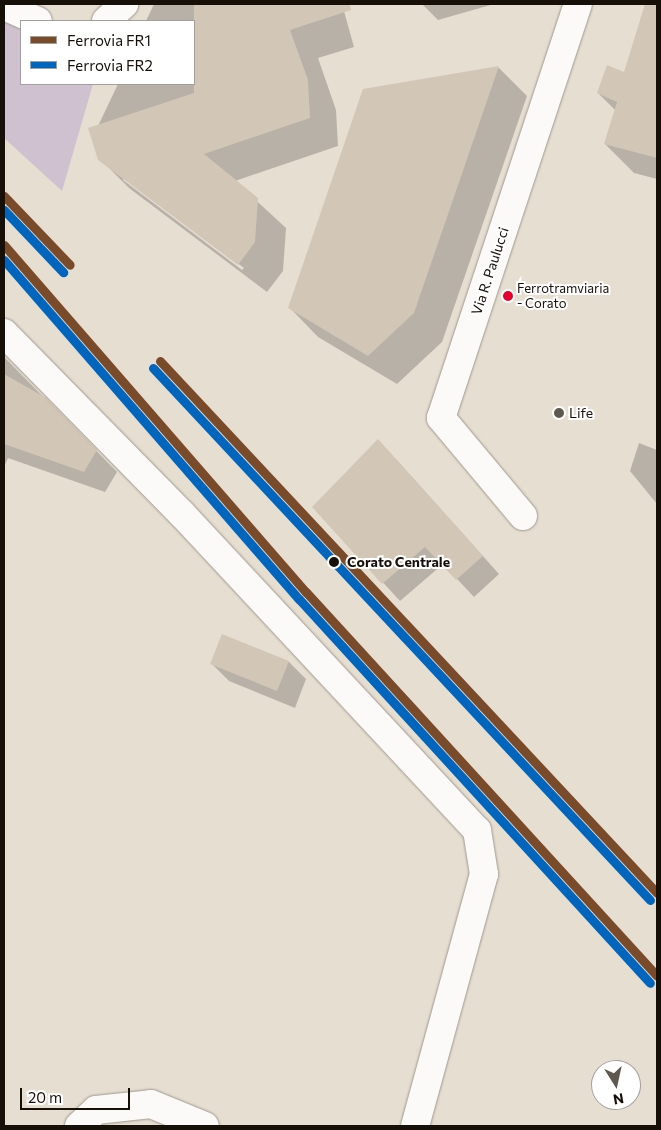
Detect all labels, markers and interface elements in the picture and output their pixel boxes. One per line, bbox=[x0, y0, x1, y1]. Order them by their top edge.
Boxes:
legend bbox=[20, 20, 195, 85]
text: Ferrovia FR1 bbox=[67, 31, 151, 49]
text: Ferrovia FR2 bbox=[67, 56, 153, 74]
street label: Via R. Paulucci bbox=[468, 225, 512, 317]
place label: Ferrotramviaria - Corato bbox=[517, 281, 609, 312]
marker: Ferrotramviaria - Corato bbox=[503, 291, 513, 301]
place label: Life bbox=[569, 405, 593, 421]
marker: Life bbox=[553, 407, 565, 419]
marker: Corato Centrale bbox=[325, 553, 343, 571]
place label: Corato Centrale bbox=[347, 554, 450, 570]
north arrow bbox=[591, 1060, 641, 1110]
scale bar bbox=[22, 1078, 132, 1110]
text: 20 m bbox=[28, 1088, 62, 1106]
text: N bbox=[612, 1090, 625, 1109]

